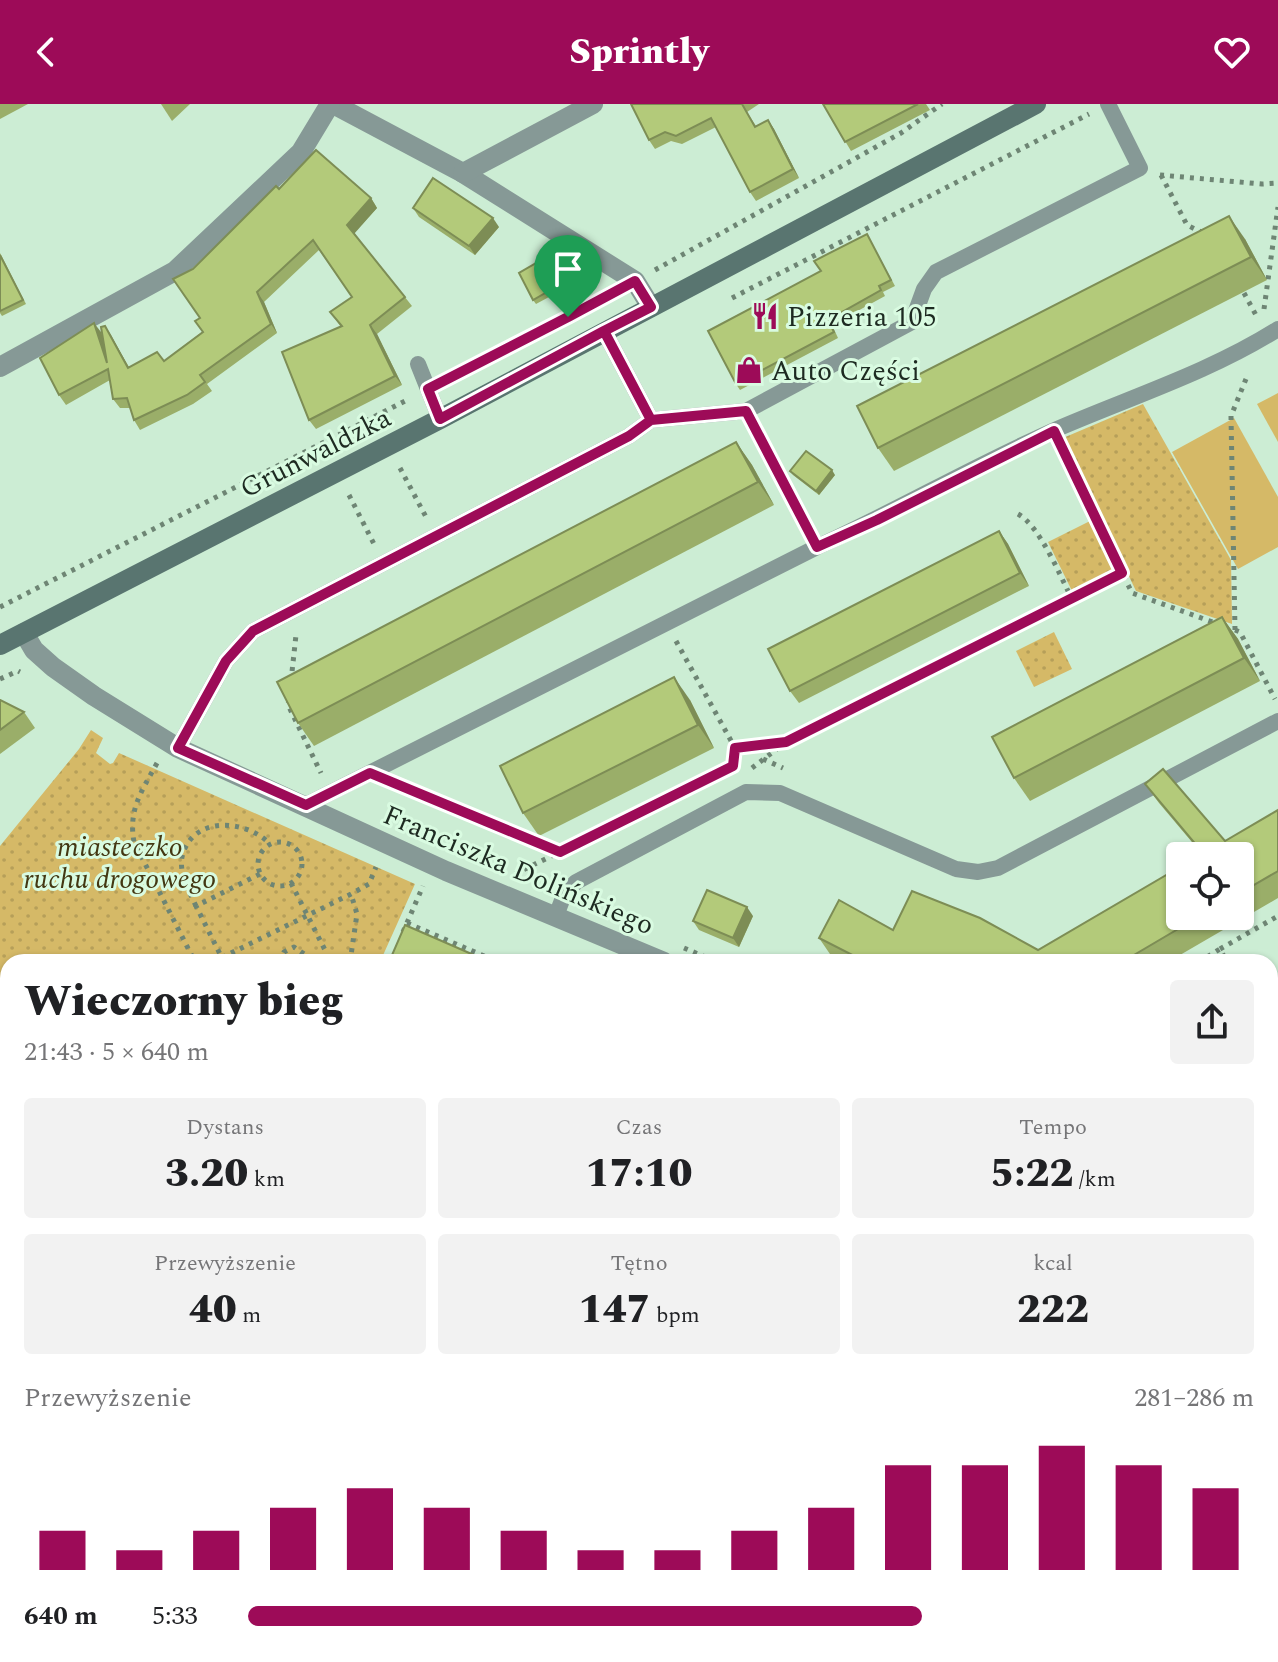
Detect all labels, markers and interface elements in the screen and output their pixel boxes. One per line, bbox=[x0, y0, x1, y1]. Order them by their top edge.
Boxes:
text: Sprintly bbox=[570, 25, 708, 80]
icon: back bbox=[24, 30, 68, 74]
icon: heart bbox=[1210, 30, 1254, 74]
pin bbox=[534, 235, 602, 317]
icon: arrive bbox=[546, 247, 590, 291]
place label: Pizzeria 105 bbox=[787, 296, 936, 339]
restaurant icon: Pizzeria 105 bbox=[750, 301, 780, 331]
place label: Auto Części bbox=[771, 350, 920, 393]
shop icon: Auto Części bbox=[734, 355, 764, 385]
street label: Grunwaldzka bbox=[232, 397, 399, 510]
street label: Franciszka Dolińskiego bbox=[376, 794, 661, 947]
park label: miasteczko ruchu drogowego bbox=[24, 826, 216, 901]
map controls bbox=[1166, 842, 1254, 930]
button: locate bbox=[1166, 842, 1254, 930]
text: Wieczorny bieg bbox=[24, 968, 344, 1035]
button: share bbox=[1170, 980, 1254, 1064]
text: 21:43 · 5 × 640 m bbox=[24, 1032, 209, 1072]
text: Dystans bbox=[186, 1111, 264, 1144]
text: Czas bbox=[616, 1111, 662, 1144]
text: Tempo bbox=[1019, 1111, 1087, 1144]
text: 3.20 bbox=[165, 1144, 248, 1205]
text: 17:10 bbox=[585, 1144, 693, 1205]
text: 5:22 bbox=[990, 1144, 1074, 1205]
text: km bbox=[248, 1163, 285, 1196]
text: /km bbox=[1074, 1163, 1116, 1196]
text: Przewyższenie bbox=[154, 1247, 296, 1280]
text: Tętno bbox=[610, 1247, 668, 1280]
text: kcal bbox=[1033, 1247, 1073, 1280]
text: 40 bbox=[189, 1280, 237, 1341]
text: 147 bbox=[578, 1280, 650, 1341]
text: 222 bbox=[1017, 1280, 1089, 1341]
text: m bbox=[237, 1299, 261, 1332]
text: bpm bbox=[650, 1299, 700, 1332]
text: Przewyższenie bbox=[24, 1378, 192, 1418]
text: 281–286 m bbox=[1134, 1378, 1254, 1418]
text: 640 m bbox=[24, 1596, 98, 1636]
text: 5:33 bbox=[152, 1596, 198, 1636]

